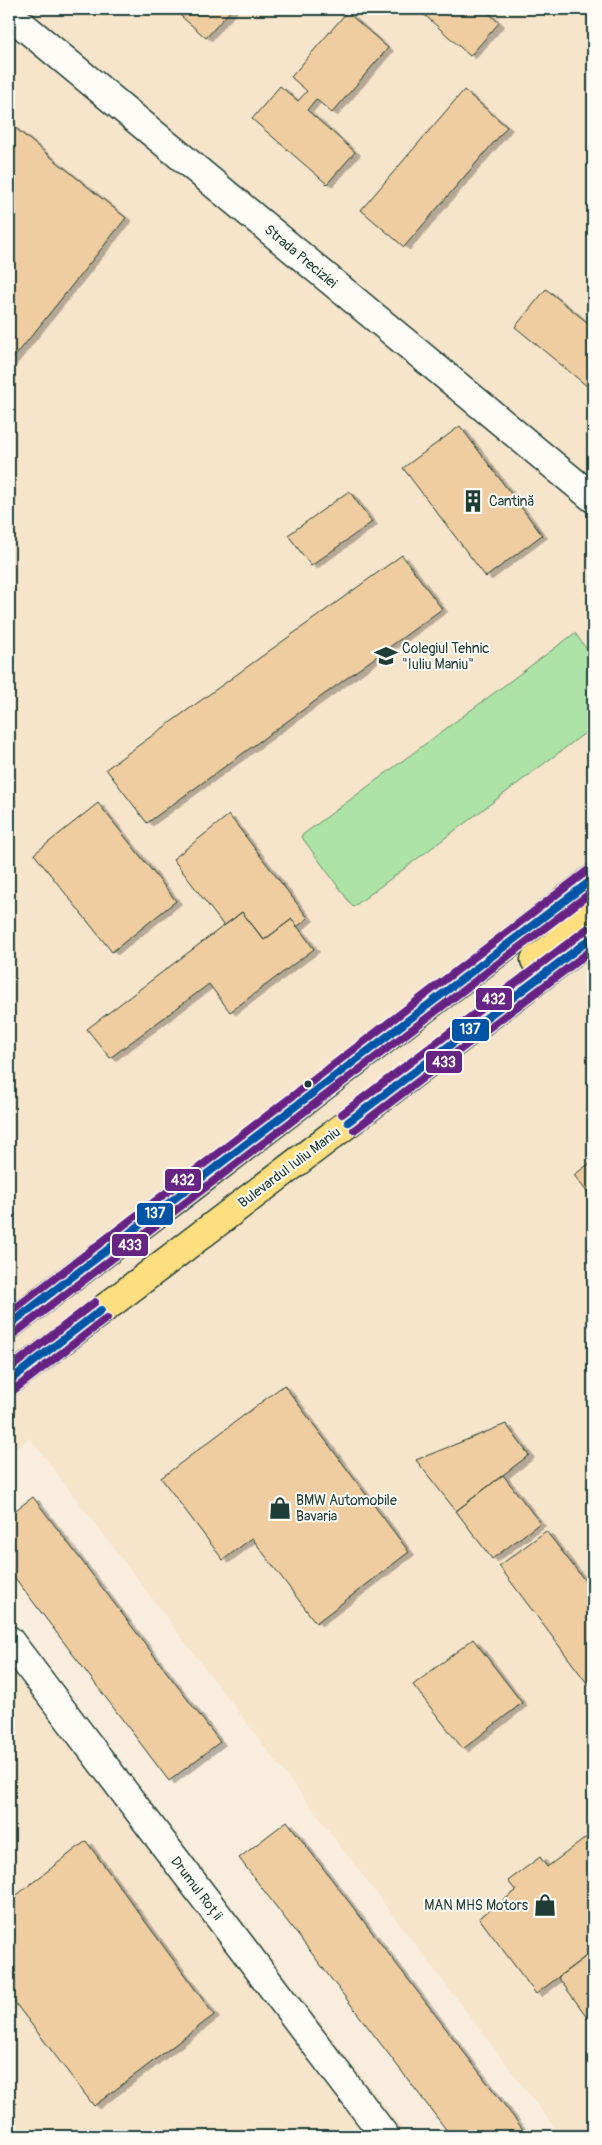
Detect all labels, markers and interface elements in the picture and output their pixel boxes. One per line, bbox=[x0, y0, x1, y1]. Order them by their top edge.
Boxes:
street label: Strada Preciziei bbox=[261, 221, 341, 292]
building icon: Cantină bbox=[460, 488, 486, 514]
place label: Cantină bbox=[489, 493, 535, 510]
place label: Colegiul Tehnic "Iuliu Maniu" bbox=[402, 640, 489, 673]
school or university icon: Colegiul Tehnic "Iuliu Maniu" bbox=[373, 643, 399, 669]
line badge: 432 bbox=[475, 987, 513, 1011]
text: 432 bbox=[482, 991, 506, 1008]
line badge: 137 bbox=[451, 1018, 490, 1042]
text: 137 bbox=[460, 1021, 481, 1038]
line badge: 433 bbox=[425, 1050, 463, 1074]
text: 433 bbox=[432, 1054, 456, 1071]
unlabelled marker bbox=[303, 1079, 313, 1089]
street label: Bulevardul Iuliu Maniu bbox=[235, 1123, 344, 1211]
line badge: 432 bbox=[164, 1168, 202, 1192]
text: 432 bbox=[171, 1172, 195, 1189]
line badge: 137 bbox=[136, 1202, 174, 1226]
text: 137 bbox=[145, 1205, 166, 1222]
line badge: 433 bbox=[111, 1233, 149, 1257]
text: 433 bbox=[118, 1237, 142, 1254]
place label: BMW Automobile Bavaria bbox=[296, 1492, 397, 1525]
shop icon: BMW Automobile Bavaria bbox=[267, 1495, 293, 1521]
street label: Drumul Roții bbox=[167, 1853, 226, 1924]
shop icon: MAN MHS Motors bbox=[532, 1892, 558, 1918]
place label: MAN MHS Motors bbox=[424, 1897, 529, 1914]

